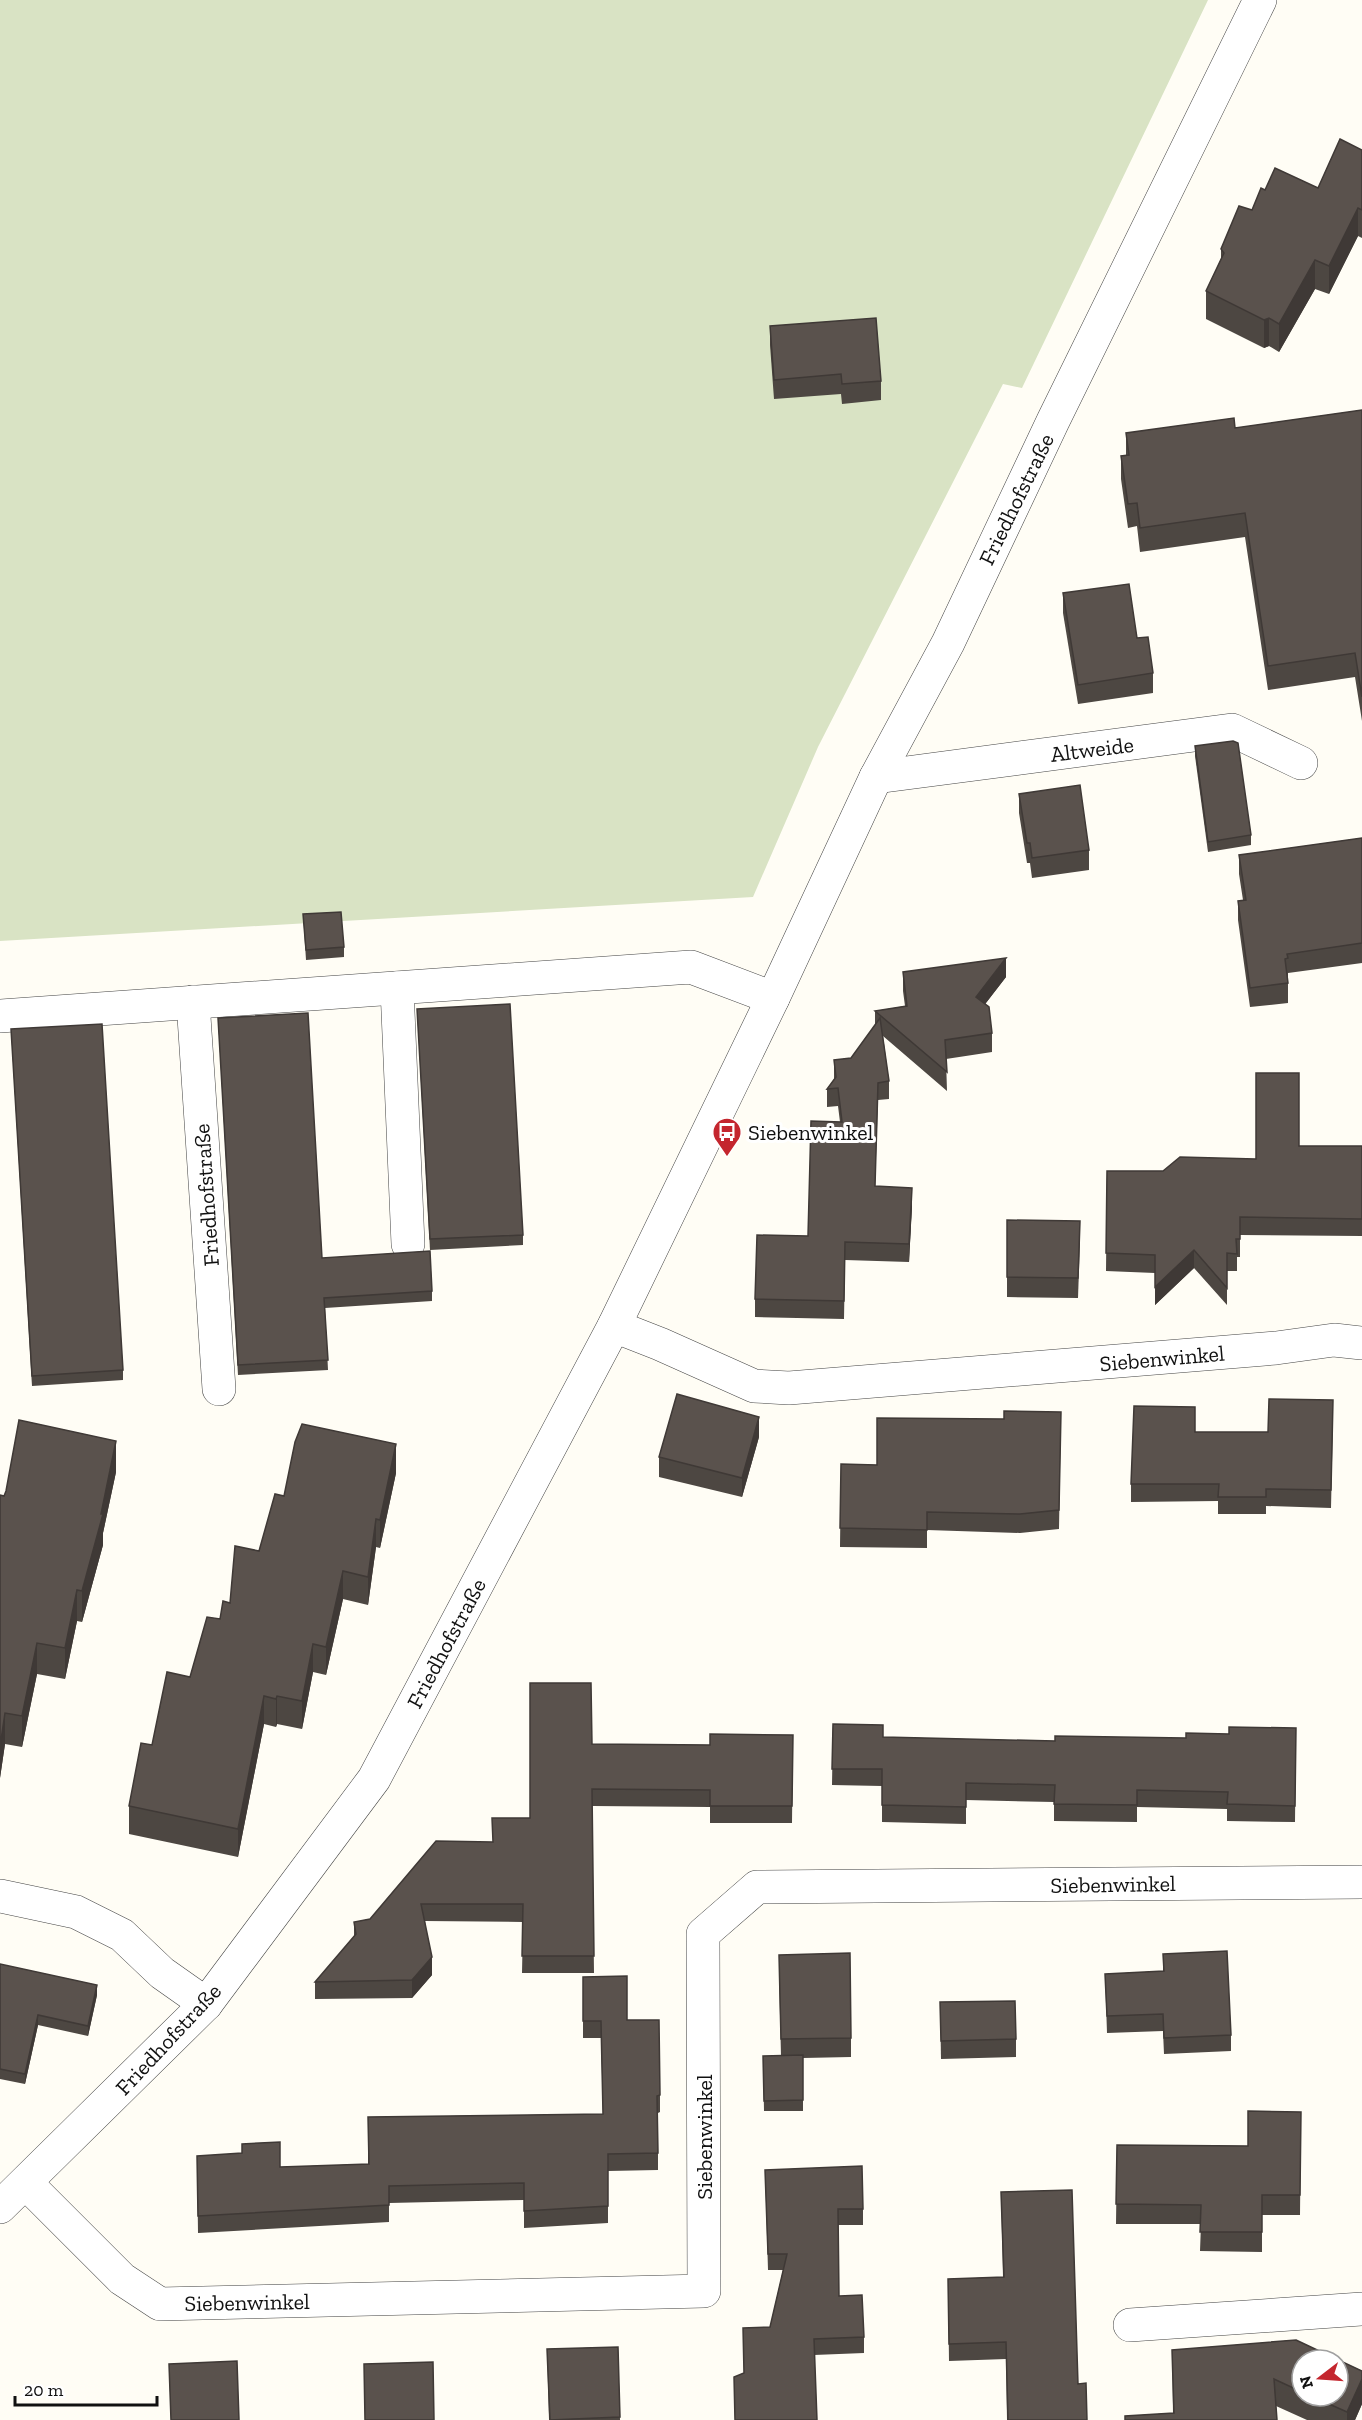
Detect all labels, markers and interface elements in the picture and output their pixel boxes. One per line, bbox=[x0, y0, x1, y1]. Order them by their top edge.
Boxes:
street label: Friedhofstraße bbox=[973, 429, 1060, 569]
street label: Altweide bbox=[1049, 731, 1135, 768]
bus stop icon: Siebenwinkel bbox=[711, 1116, 743, 1158]
place label: Siebenwinkel bbox=[748, 1119, 874, 1146]
street label: Friedhofstraße bbox=[188, 1123, 225, 1267]
street label: Siebenwinkel bbox=[1098, 1340, 1226, 1377]
street label: Friedhofstraße bbox=[401, 1574, 492, 1713]
street label: Siebenwinkel bbox=[1050, 1870, 1176, 1899]
street label: Friedhofstraße bbox=[110, 1978, 227, 2101]
street label: Siebenwinkel bbox=[691, 2074, 718, 2200]
street label: Siebenwinkel bbox=[184, 2288, 310, 2317]
north arrow bbox=[1290, 2348, 1350, 2408]
scale bar bbox=[15, 2369, 158, 2407]
text: N bbox=[1295, 2374, 1317, 2391]
text: 20 m bbox=[24, 2379, 64, 2401]

